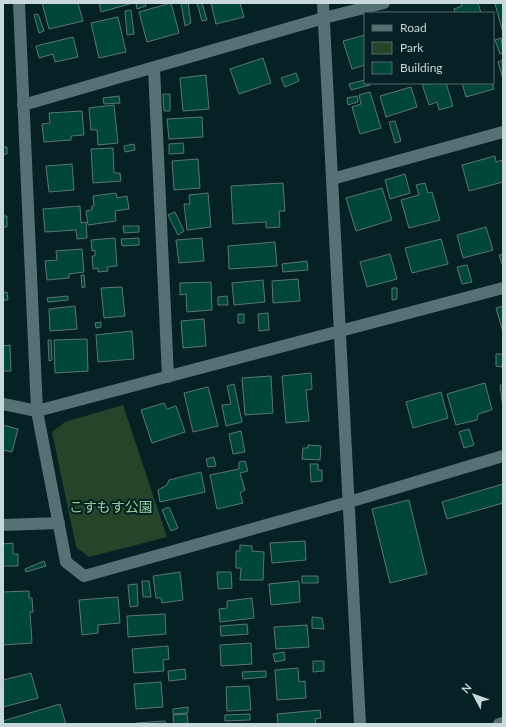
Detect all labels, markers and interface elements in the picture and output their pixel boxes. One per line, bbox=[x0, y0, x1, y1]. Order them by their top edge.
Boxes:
legend bbox=[364, 12, 494, 84]
text: Road bbox=[400, 20, 427, 35]
text: Park bbox=[400, 40, 424, 55]
text: Building bbox=[400, 60, 443, 75]
park label: こすもす公園 bbox=[69, 498, 153, 515]
north arrow bbox=[454, 675, 494, 715]
text: N bbox=[458, 681, 474, 696]

